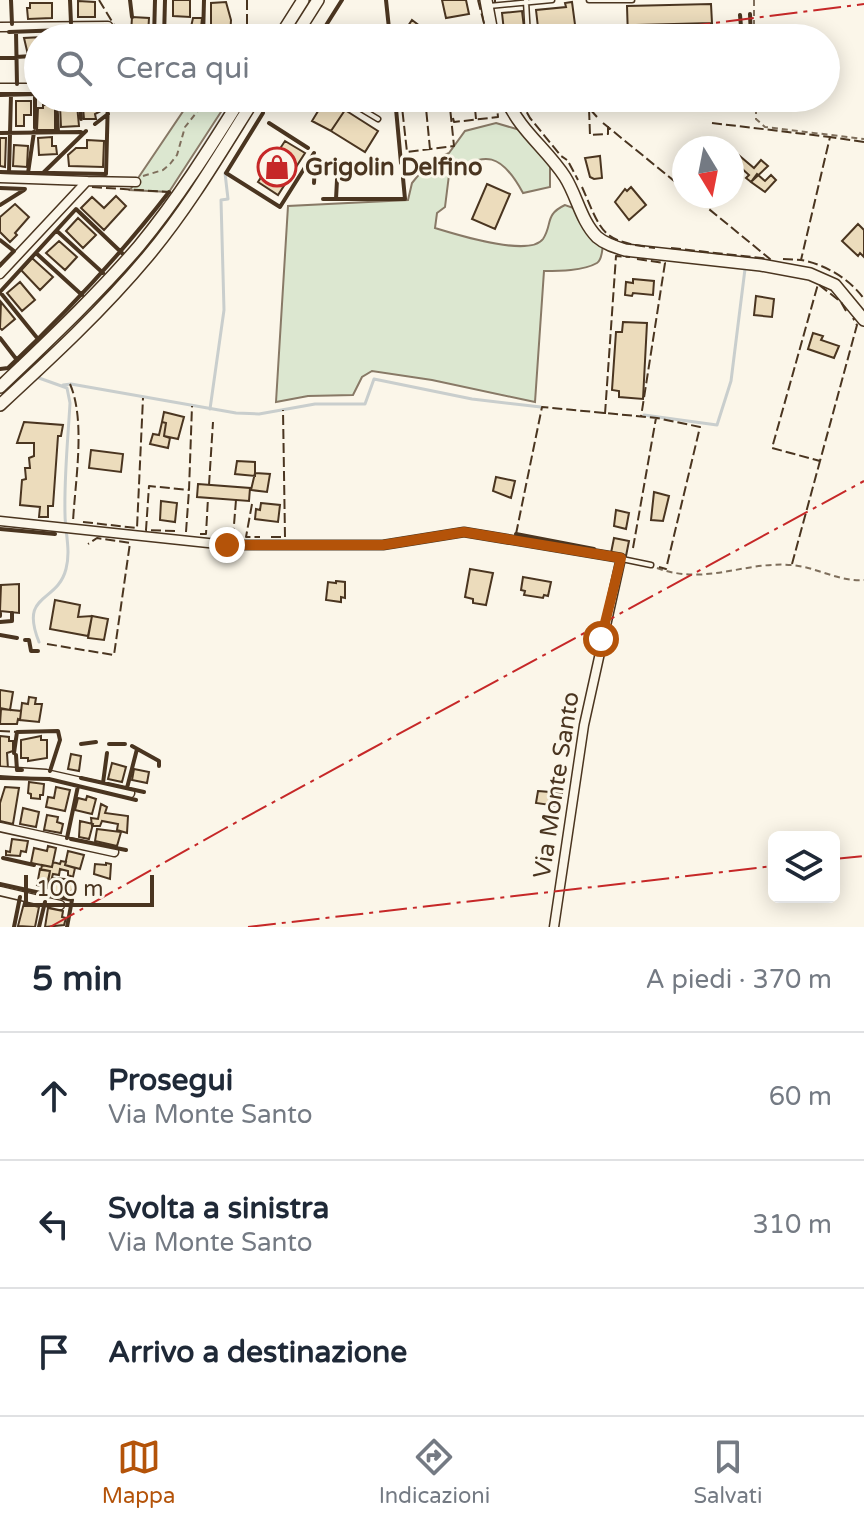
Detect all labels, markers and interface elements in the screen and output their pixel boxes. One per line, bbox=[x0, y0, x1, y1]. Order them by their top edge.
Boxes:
search box bbox=[24, 24, 840, 112]
icon: search bbox=[52, 46, 96, 90]
text: Cerca qui bbox=[116, 50, 250, 87]
north arrow bbox=[672, 136, 744, 208]
shop icon: Grigolin Delfino bbox=[256, 146, 298, 188]
place label: Grigolin Delfino bbox=[305, 153, 483, 182]
route end bbox=[209, 527, 245, 563]
route start bbox=[583, 621, 619, 657]
street label: Via Monte Santo bbox=[527, 690, 586, 881]
map controls bbox=[768, 831, 840, 903]
button: layers bbox=[768, 831, 840, 903]
scale bar bbox=[24, 871, 154, 907]
text: 100 m bbox=[36, 876, 103, 902]
text: 5 min bbox=[32, 959, 123, 1000]
text: A piedi · 370 m bbox=[645, 964, 832, 995]
text: Prosegui bbox=[108, 1062, 233, 1099]
icon: ahead bbox=[32, 1074, 76, 1118]
text: 60 m bbox=[769, 1081, 832, 1112]
text: Via Monte Santo bbox=[108, 1099, 313, 1130]
text: Svolta a sinistra bbox=[108, 1190, 329, 1227]
icon: left bbox=[32, 1202, 76, 1246]
text: 310 m bbox=[752, 1209, 832, 1240]
text: Via Monte Santo bbox=[108, 1227, 313, 1258]
icon: arrive bbox=[32, 1330, 76, 1374]
text: Arrivo a destinazione bbox=[108, 1334, 407, 1371]
tab: Mappa bbox=[102, 1435, 175, 1509]
tab: Indicazioni bbox=[379, 1435, 490, 1509]
tab: Salvati bbox=[693, 1435, 762, 1509]

